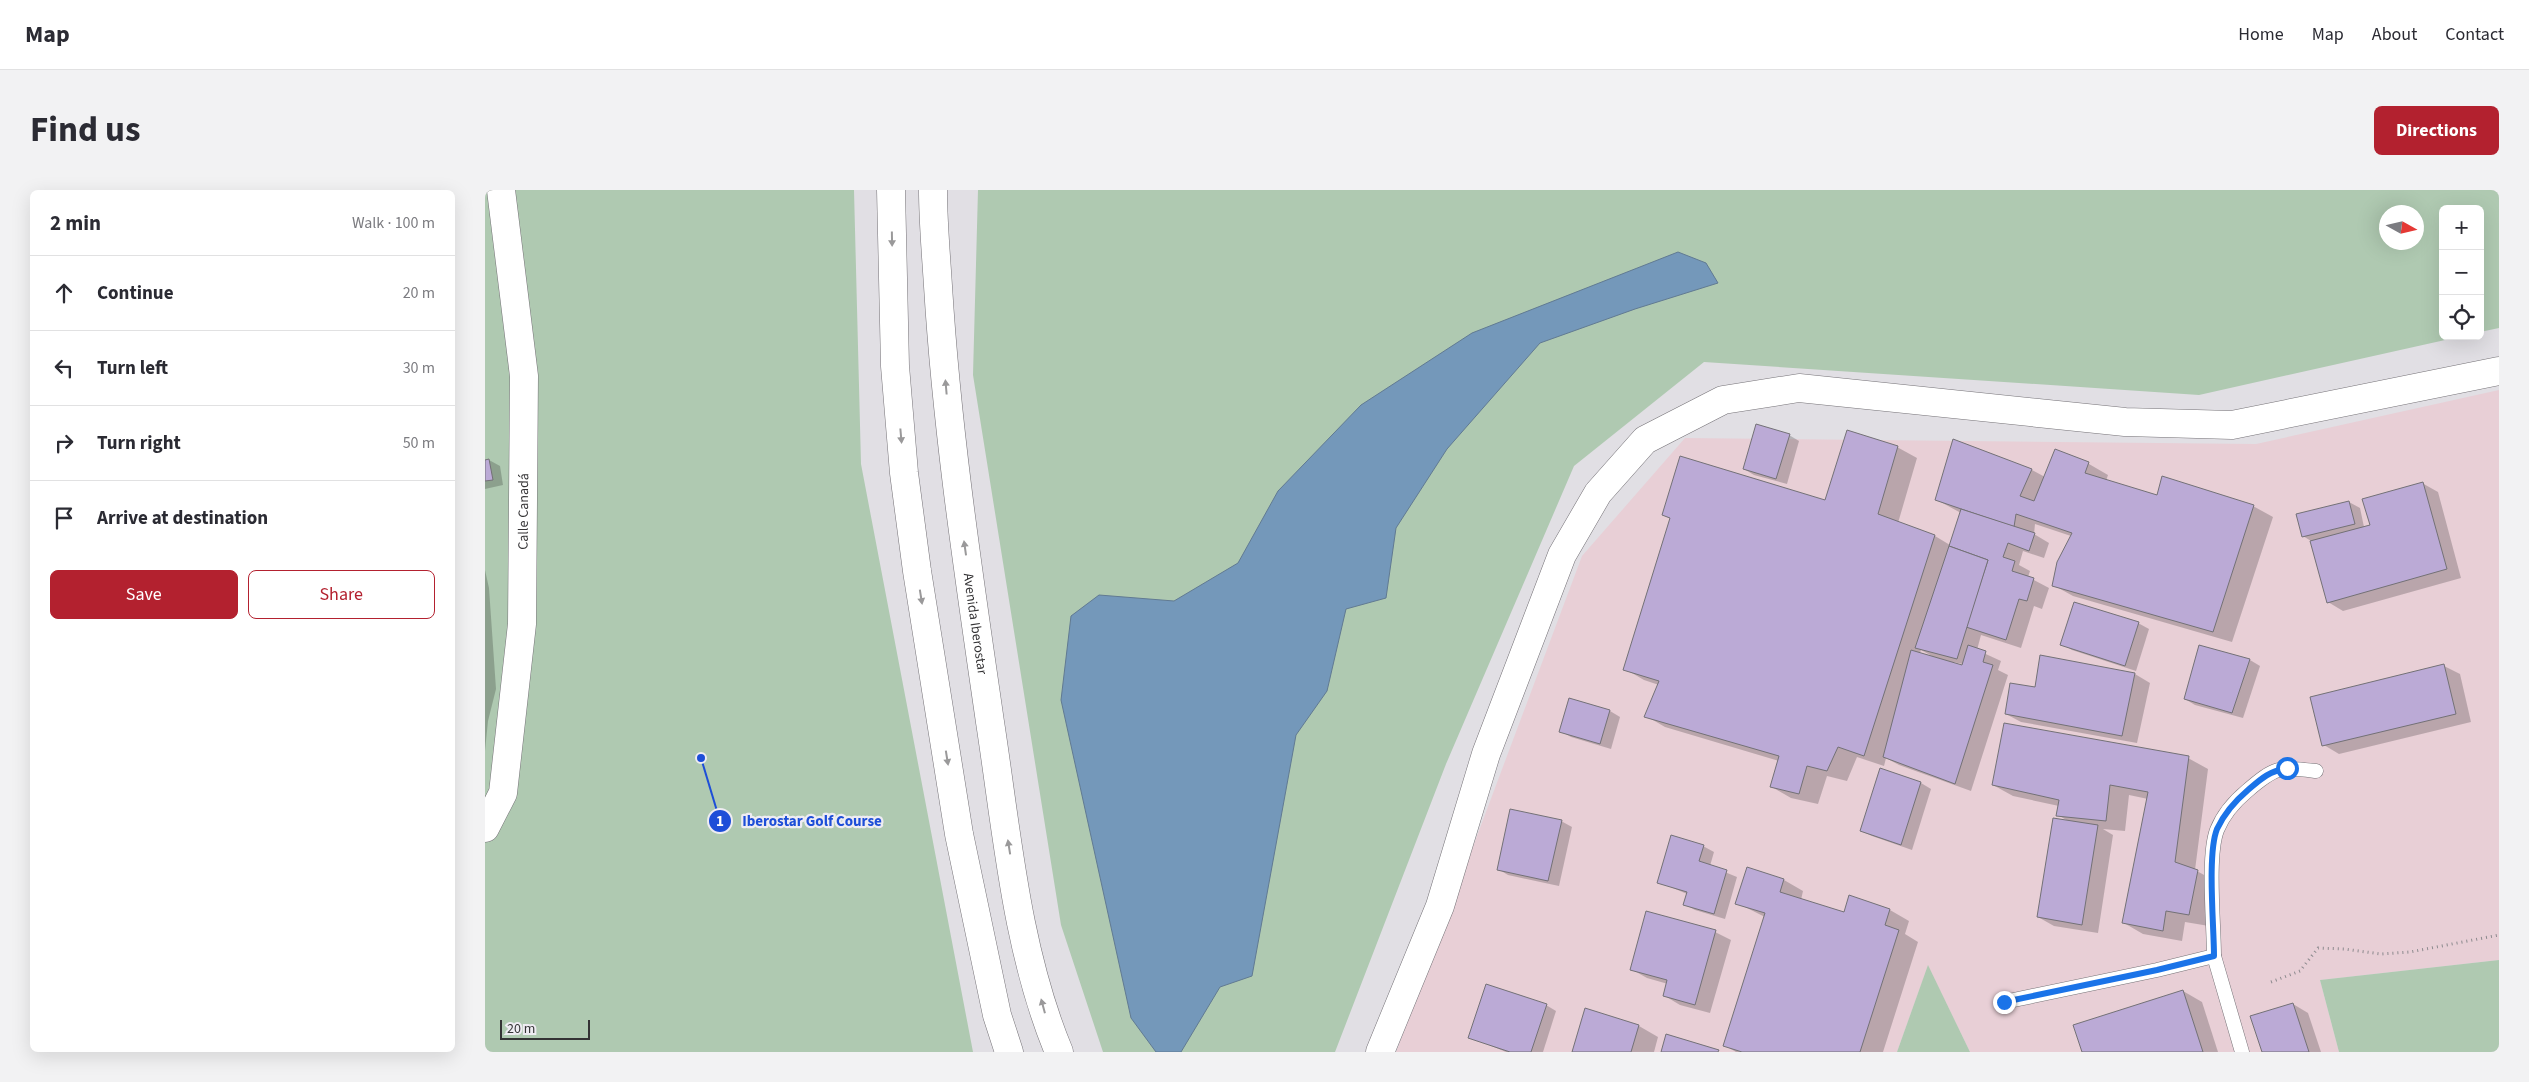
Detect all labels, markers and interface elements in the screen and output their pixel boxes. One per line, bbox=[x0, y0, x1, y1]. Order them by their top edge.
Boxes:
text: Map bbox=[25, 17, 70, 52]
text: Home bbox=[2238, 22, 2284, 47]
text: Map bbox=[2312, 22, 2344, 47]
text: About bbox=[2372, 22, 2417, 47]
text: Contact bbox=[2445, 22, 2504, 47]
text: Find us bbox=[30, 105, 140, 155]
button: Directions bbox=[2374, 106, 2499, 155]
north arrow bbox=[2379, 205, 2424, 250]
map controls bbox=[2439, 205, 2484, 340]
button: + bbox=[2439, 205, 2484, 250]
text: 2 min bbox=[50, 208, 101, 238]
text: Walk · 100 m bbox=[352, 212, 435, 234]
one-way arrow bbox=[888, 231, 896, 247]
button: − bbox=[2439, 250, 2484, 295]
icon: ahead bbox=[50, 279, 78, 307]
text: Continue bbox=[97, 280, 174, 307]
text: 20 m bbox=[403, 282, 435, 304]
button: locate bbox=[2439, 295, 2484, 340]
icon: left bbox=[50, 354, 78, 382]
text: Turn left bbox=[97, 355, 168, 382]
text: 30 m bbox=[403, 357, 435, 379]
one-way arrow bbox=[942, 379, 950, 395]
one-way arrow bbox=[897, 428, 905, 444]
icon: right bbox=[50, 429, 78, 457]
text: Turn right bbox=[97, 430, 181, 457]
text: 50 m bbox=[403, 432, 435, 454]
street label: Calle Canadá bbox=[514, 473, 534, 550]
icon: arrive bbox=[50, 504, 78, 532]
text: Arrive at destination bbox=[97, 505, 268, 532]
one-way arrow bbox=[961, 540, 969, 556]
button: Save bbox=[50, 570, 238, 619]
button: Share bbox=[248, 570, 435, 619]
street label: Avenida Iberostar bbox=[958, 572, 992, 676]
one-way arrow bbox=[918, 589, 926, 605]
one-way arrow bbox=[943, 750, 951, 766]
route start bbox=[2276, 757, 2299, 780]
callout: Iberostar Golf Course bbox=[707, 806, 892, 836]
text: 1 bbox=[716, 811, 724, 832]
text: Iberostar Golf Course bbox=[742, 811, 882, 832]
one-way arrow bbox=[1005, 839, 1013, 855]
route end bbox=[1993, 991, 2016, 1014]
one-way arrow bbox=[1039, 999, 1047, 1014]
scale bar bbox=[500, 1017, 590, 1040]
text: 20 m bbox=[507, 1019, 535, 1039]

